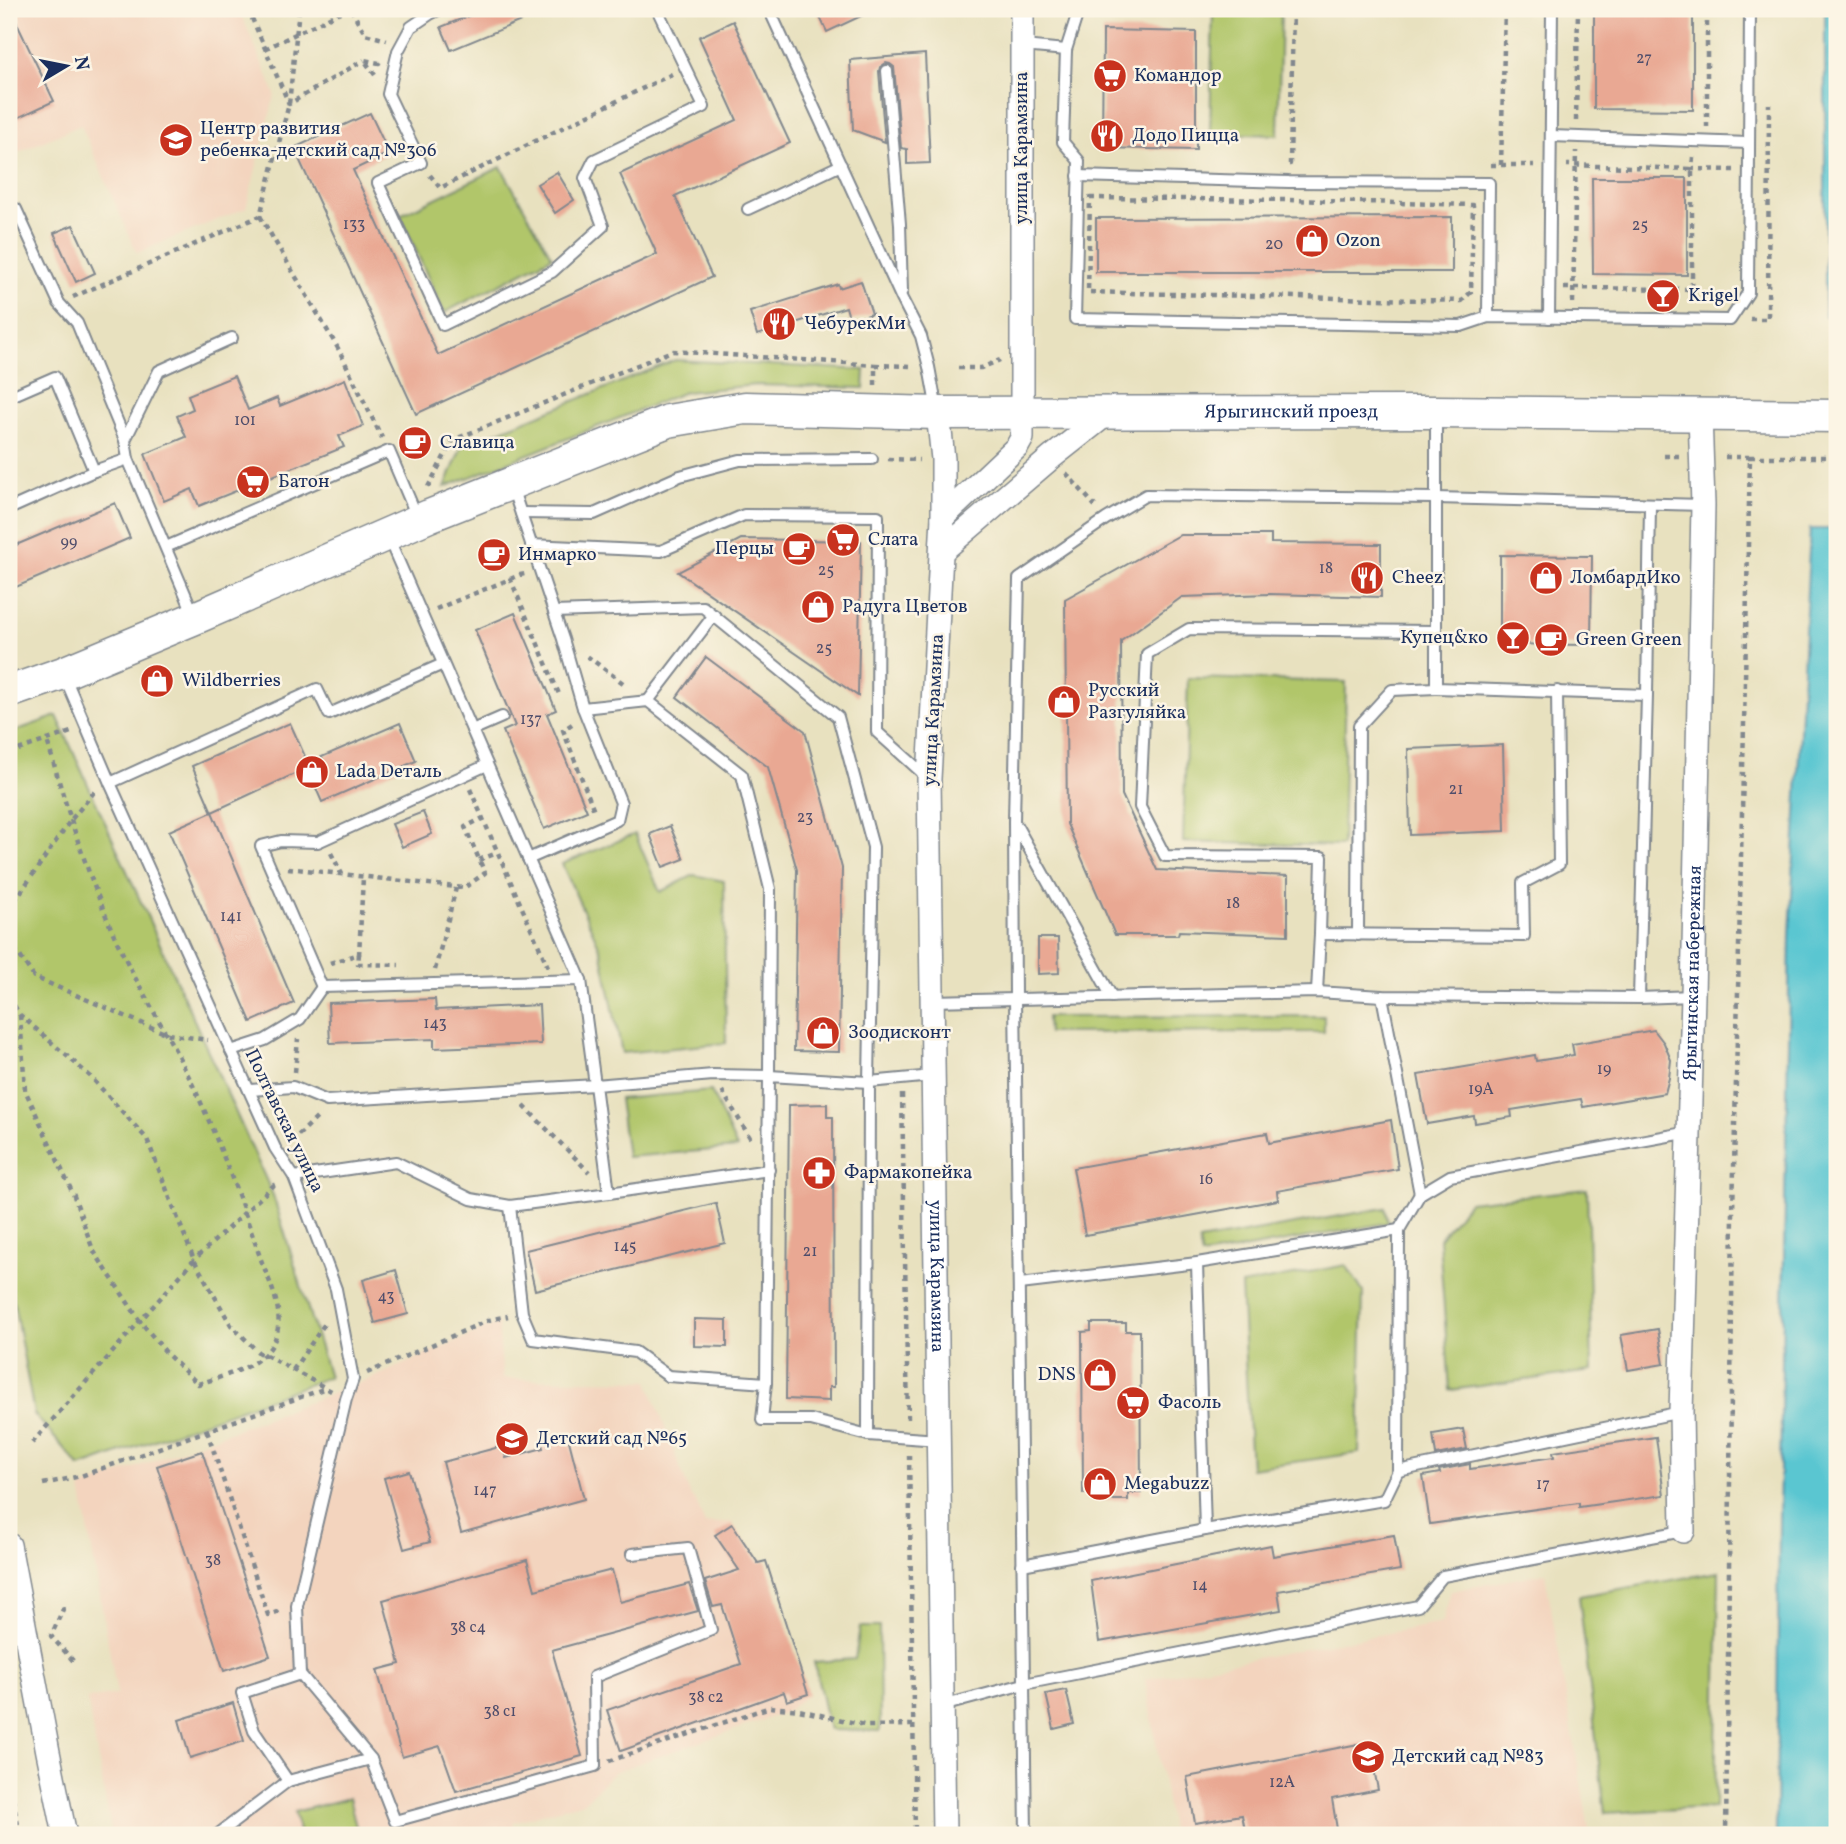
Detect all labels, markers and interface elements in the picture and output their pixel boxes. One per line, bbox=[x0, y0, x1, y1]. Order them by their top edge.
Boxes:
north arrow bbox=[32, 32, 102, 102]
house number: 27 bbox=[1636, 48, 1652, 70]
text: N bbox=[67, 54, 95, 73]
supermarket icon: Командор bbox=[1091, 57, 1129, 95]
place label: Командор bbox=[1134, 63, 1222, 89]
street label: улица Карамзина bbox=[1009, 72, 1035, 224]
place label: Центр развития ребенка-детский сад №306 bbox=[200, 116, 437, 164]
restaurant icon: Додо Пицца bbox=[1088, 117, 1126, 155]
school or university icon: Центр развития ребенка-детский сад №306 bbox=[157, 121, 195, 159]
place label: Додо Пицца bbox=[1132, 123, 1239, 149]
house number: 133 bbox=[343, 214, 365, 236]
house number: 25 bbox=[1632, 215, 1648, 237]
shop icon: Ozon bbox=[1293, 222, 1331, 260]
place label: Ozon bbox=[1336, 228, 1381, 254]
house number: 20 bbox=[1265, 234, 1283, 256]
bar icon: Krigel bbox=[1644, 277, 1682, 315]
place label: Krigel bbox=[1688, 283, 1739, 309]
restaurant icon: ЧебурекМи bbox=[760, 305, 798, 343]
place label: ЧебурекМи bbox=[804, 311, 906, 337]
street label: Ярыгинский проезд bbox=[1204, 399, 1378, 425]
house number: 101 bbox=[234, 410, 256, 432]
cafe icon: Славица bbox=[396, 424, 434, 462]
place label: Славица bbox=[440, 430, 515, 456]
supermarket icon: Батон bbox=[234, 463, 272, 501]
place label: Батон bbox=[278, 469, 330, 495]
supermarket icon: Слата bbox=[824, 521, 862, 559]
place label: Слата bbox=[868, 527, 918, 553]
cafe icon: Перцы bbox=[780, 530, 818, 568]
house number: 99 bbox=[61, 532, 77, 554]
cafe icon: Инмарко bbox=[475, 536, 513, 574]
place label: Перцы bbox=[715, 536, 774, 562]
place label: Инмарко bbox=[518, 542, 597, 568]
house number: 18 bbox=[1319, 558, 1333, 580]
restaurant icon: Cheez bbox=[1348, 559, 1386, 597]
shop icon: ЛомбардИко bbox=[1527, 559, 1565, 597]
house number: 25 bbox=[818, 560, 834, 582]
place label: Cheez bbox=[1392, 565, 1443, 591]
place label: ЛомбардИко bbox=[1570, 565, 1681, 591]
shop icon: Радуга Цветов bbox=[799, 588, 837, 626]
place label: Радуга Цветов bbox=[842, 594, 968, 620]
bar icon: Купец&ко bbox=[1494, 619, 1532, 657]
cafe icon: Green Green bbox=[1532, 621, 1570, 659]
place label: Купец&ко bbox=[1400, 625, 1488, 651]
place label: Green Green bbox=[1576, 627, 1682, 653]
street label: улица Карамзина bbox=[917, 633, 951, 787]
house number: 25 bbox=[816, 638, 832, 660]
shop icon: Wildberries bbox=[138, 662, 176, 700]
place label: Wildberries bbox=[182, 668, 281, 694]
place label: Русский Разгуляйка bbox=[1088, 678, 1186, 726]
shop icon: Русский Разгуляйка bbox=[1045, 683, 1083, 721]
house number: 137 bbox=[520, 709, 542, 731]
shop icon: Lada Dеталь bbox=[293, 753, 331, 791]
place label: Lada Dеталь bbox=[336, 759, 442, 785]
house number: 21 bbox=[1449, 779, 1463, 801]
house number: 23 bbox=[797, 807, 813, 829]
street label: Ярыгинская набережная bbox=[1678, 865, 1709, 1082]
house number: 18 bbox=[1226, 893, 1240, 915]
house number: 141 bbox=[220, 906, 242, 928]
house number: 143 bbox=[423, 1013, 447, 1035]
shop icon: Зоодисконт bbox=[804, 1014, 842, 1052]
place label: Зоодисконт bbox=[848, 1020, 951, 1046]
street label: Полтавская улица bbox=[238, 1045, 330, 1197]
house number: 19 bbox=[1597, 1059, 1611, 1081]
house number: 19А bbox=[1468, 1079, 1494, 1101]
pharmacy icon: Фармакопейка bbox=[800, 1154, 838, 1192]
place label: Фармакопейка bbox=[844, 1160, 972, 1186]
house number: 16 bbox=[1199, 1169, 1213, 1191]
street label: улица Карамзина bbox=[922, 1200, 950, 1353]
house number: 145 bbox=[614, 1236, 636, 1258]
house number: 21 bbox=[803, 1241, 817, 1263]
house number: 43 bbox=[377, 1286, 395, 1308]
shop icon: DNS bbox=[1081, 1356, 1119, 1394]
place label: DNS bbox=[1038, 1362, 1076, 1388]
supermarket icon: Фасоль bbox=[1114, 1384, 1152, 1422]
place label: Фасоль bbox=[1158, 1390, 1221, 1416]
school or university icon: Детский сад №65 bbox=[493, 1420, 531, 1458]
place label: Детский сад №65 bbox=[536, 1426, 687, 1452]
shop icon: Megabuzz bbox=[1081, 1465, 1119, 1503]
place label: Megabuzz bbox=[1124, 1471, 1210, 1497]
house number: 17 bbox=[1536, 1474, 1550, 1496]
house number: 147 bbox=[473, 1480, 497, 1502]
house number: 38 bbox=[205, 1550, 221, 1572]
house number: 14 bbox=[1192, 1575, 1208, 1597]
house number: 38 с4 bbox=[450, 1617, 486, 1639]
house number: 38 с2 bbox=[688, 1687, 724, 1709]
house number: 38 с1 bbox=[484, 1701, 516, 1723]
school or university icon: Детский сад №83 bbox=[1349, 1738, 1387, 1776]
place label: Детский сад №83 bbox=[1392, 1744, 1544, 1770]
house number: 12А bbox=[1269, 1772, 1295, 1794]

